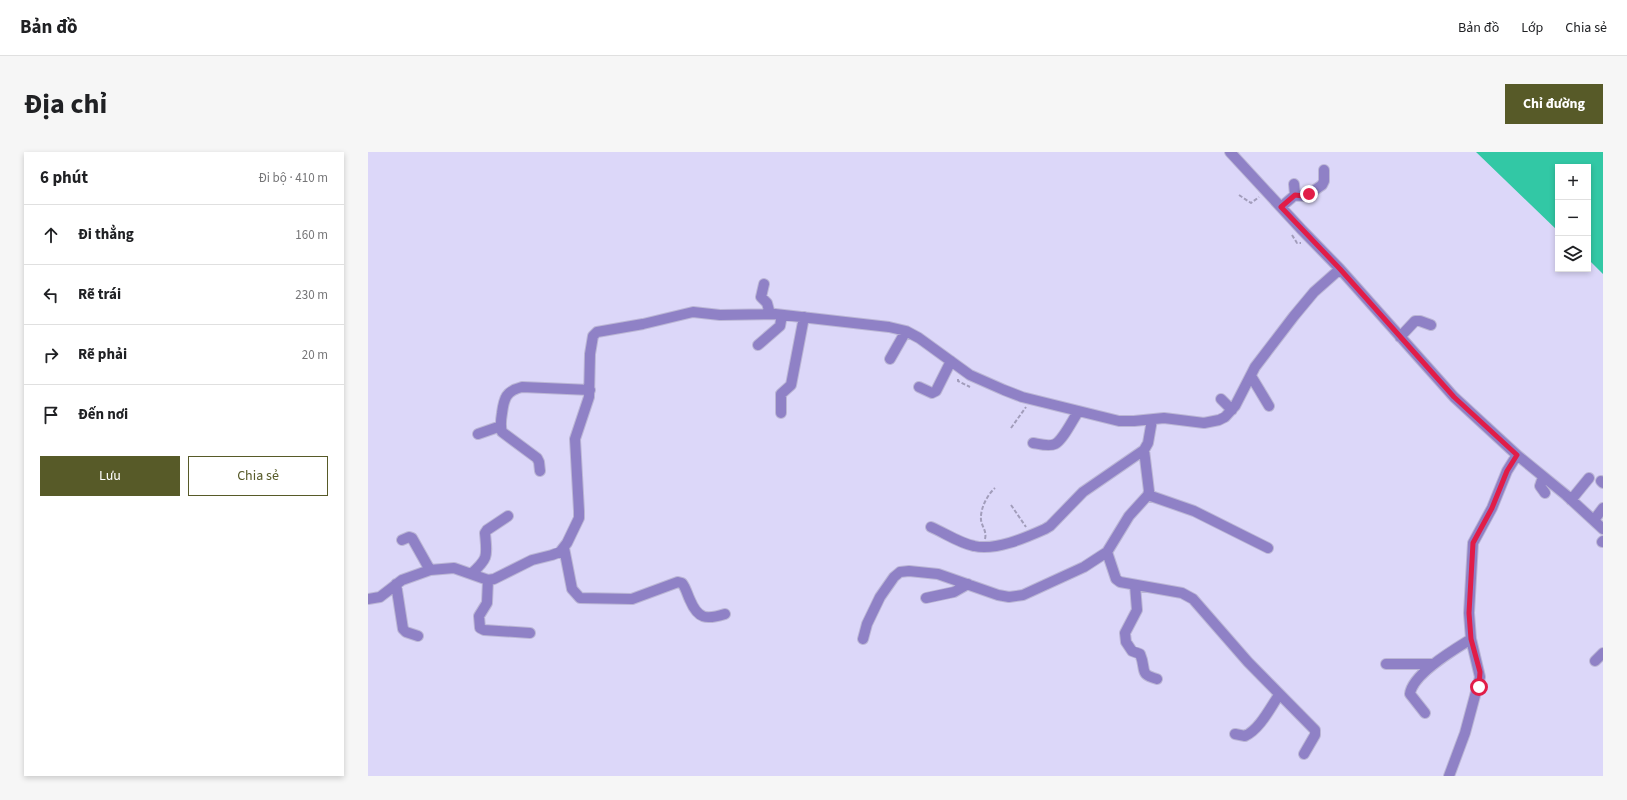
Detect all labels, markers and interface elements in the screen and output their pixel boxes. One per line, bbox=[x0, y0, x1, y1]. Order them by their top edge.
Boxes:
text: Bản đồ bbox=[20, 14, 78, 41]
text: Bản đồ bbox=[1458, 18, 1499, 38]
text: Lớp bbox=[1521, 18, 1543, 38]
text: Chia sẻ bbox=[1565, 18, 1607, 38]
text: Địa chỉ bbox=[24, 84, 107, 124]
button: Chỉ đường bbox=[1505, 84, 1603, 124]
map controls bbox=[1555, 164, 1591, 272]
button: + bbox=[1555, 164, 1591, 200]
text: 6 phút bbox=[40, 166, 88, 190]
text: Đi bộ · 410 m bbox=[259, 169, 328, 187]
route end bbox=[1300, 185, 1318, 203]
button: − bbox=[1555, 200, 1591, 236]
icon: ahead bbox=[40, 224, 62, 246]
text: Đi thẳng bbox=[78, 224, 134, 245]
text: 160 m bbox=[295, 226, 328, 244]
button: layers bbox=[1555, 236, 1591, 272]
icon: left bbox=[40, 284, 62, 306]
text: Rẽ trái bbox=[78, 284, 121, 305]
text: 230 m bbox=[295, 286, 328, 304]
icon: right bbox=[40, 344, 62, 366]
text: Rẽ phải bbox=[78, 344, 127, 365]
text: 20 m bbox=[302, 346, 328, 364]
icon: arrive bbox=[40, 404, 62, 426]
text: Đến nơi bbox=[78, 404, 128, 425]
button: Lưu bbox=[40, 456, 180, 496]
button: Chia sẻ bbox=[188, 456, 328, 496]
route start bbox=[1470, 678, 1488, 696]

